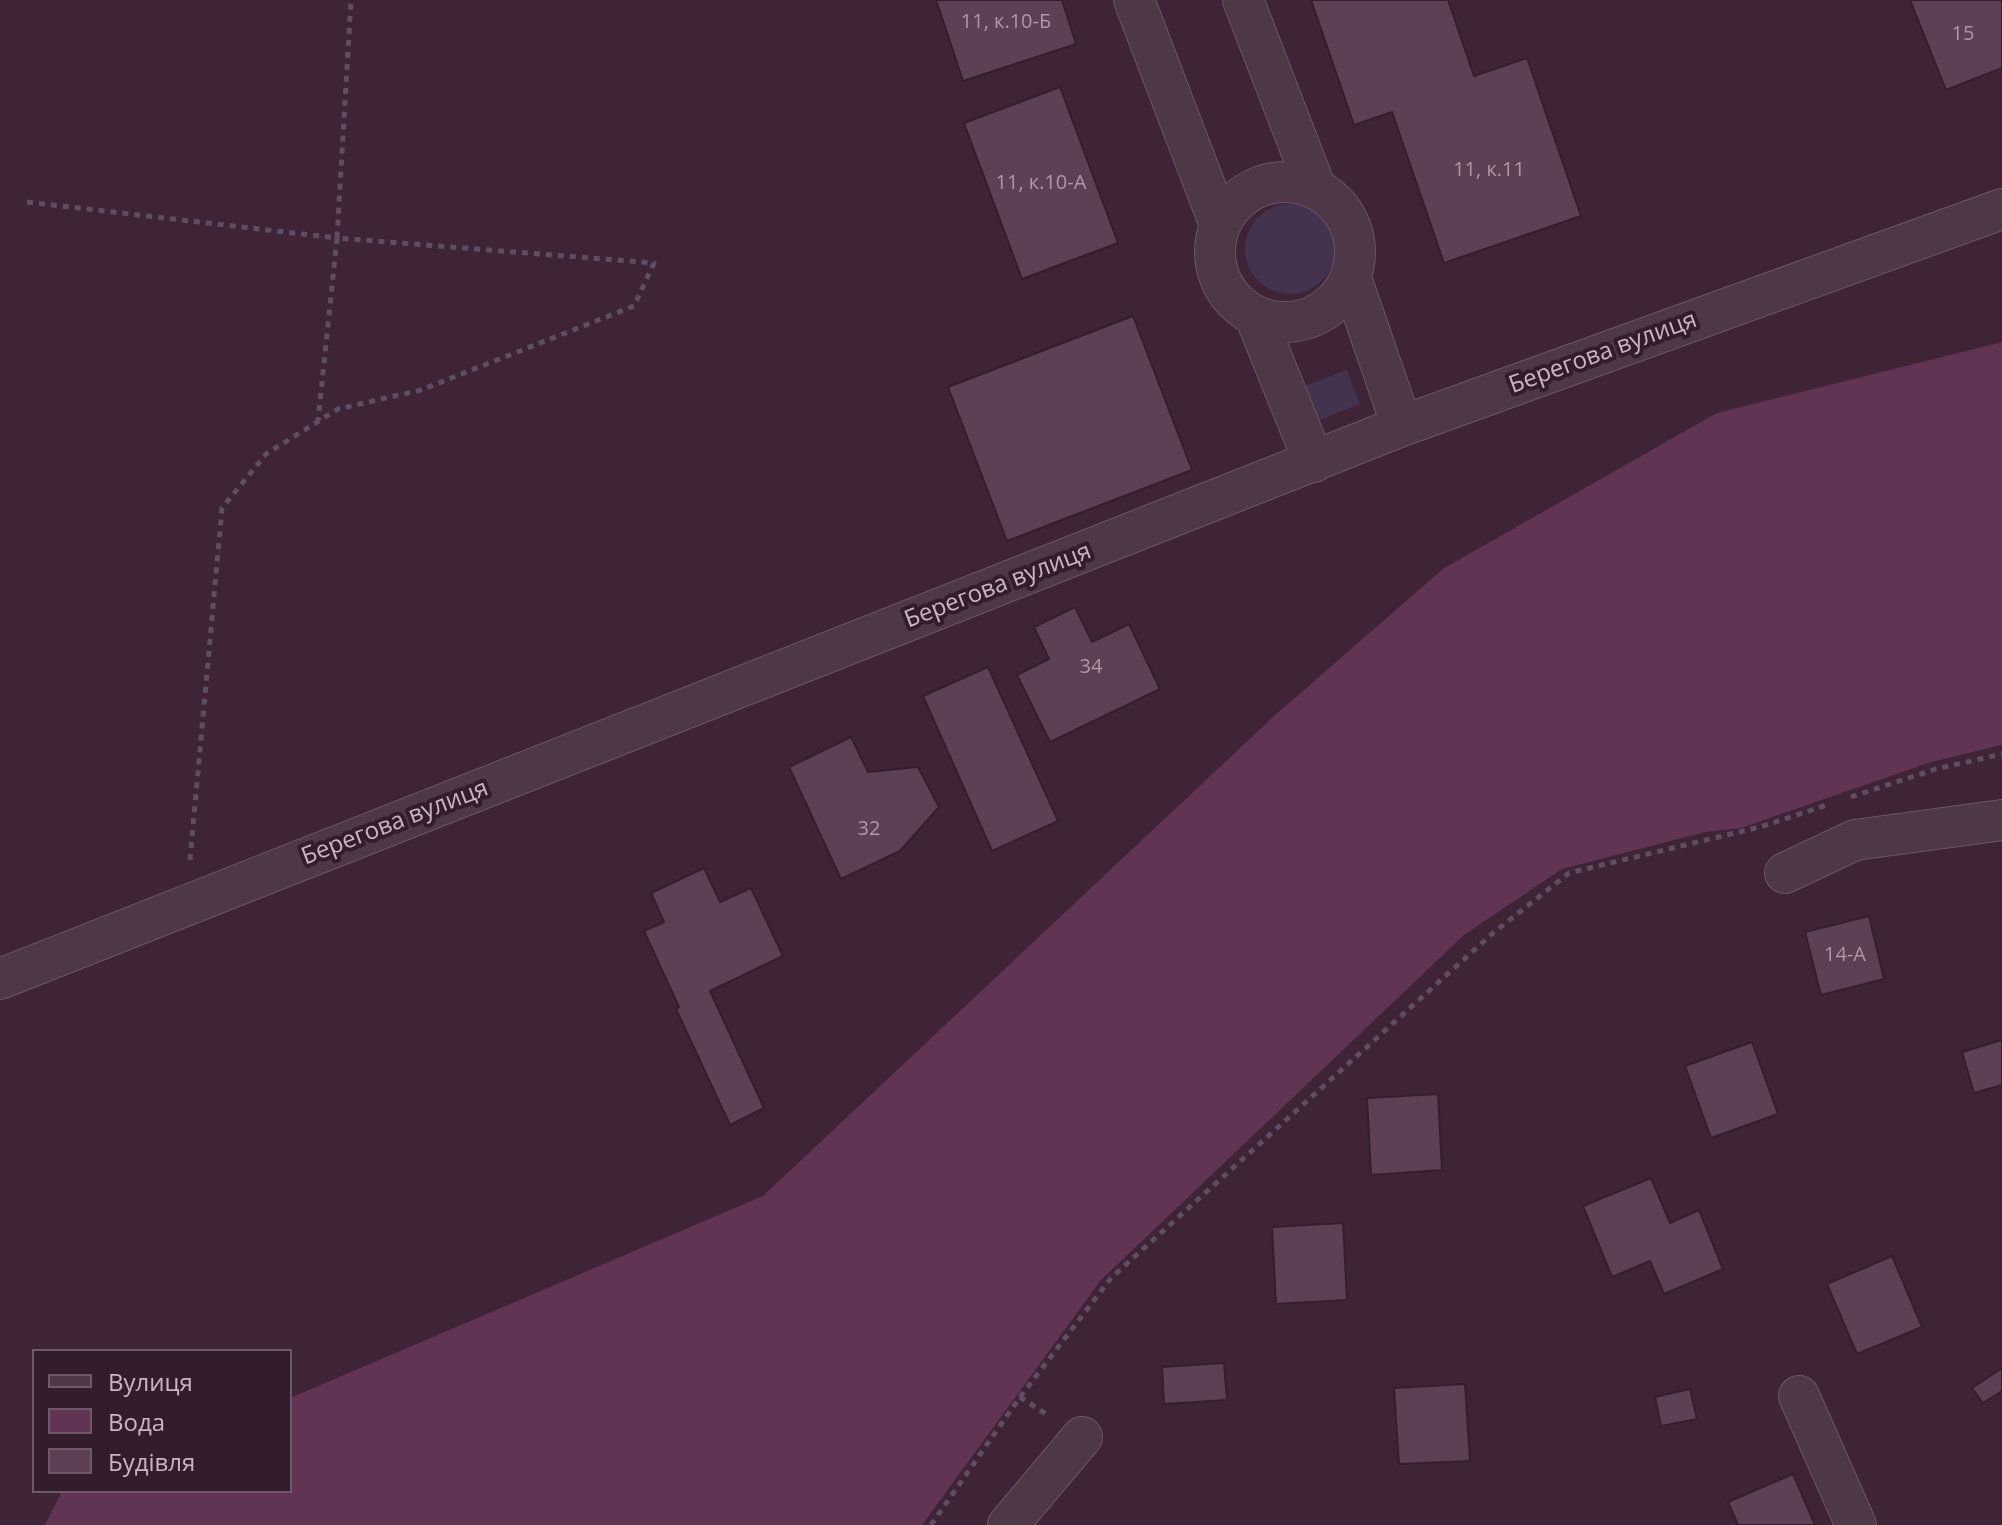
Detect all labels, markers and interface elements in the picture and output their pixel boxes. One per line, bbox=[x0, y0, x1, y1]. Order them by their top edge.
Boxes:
house number: 11, к.10-Б bbox=[961, 10, 1051, 34]
house number: 15 bbox=[1952, 22, 1974, 46]
house number: 11, к.11 bbox=[1453, 158, 1525, 182]
house number: 11, к.10-А bbox=[996, 171, 1086, 195]
street label: Берегова вулиця bbox=[1505, 306, 1701, 400]
street label: Берегова вулиця bbox=[901, 537, 1095, 635]
house number: 34 bbox=[1080, 655, 1102, 679]
street label: Берегова вулиця bbox=[298, 774, 492, 872]
house number: 32 bbox=[858, 817, 880, 841]
house number: 14-А bbox=[1824, 943, 1866, 967]
legend bbox=[32, 1349, 292, 1493]
text: Вулиця bbox=[108, 1365, 193, 1398]
text: Вода bbox=[108, 1405, 165, 1438]
text: Будівля bbox=[108, 1445, 195, 1478]

